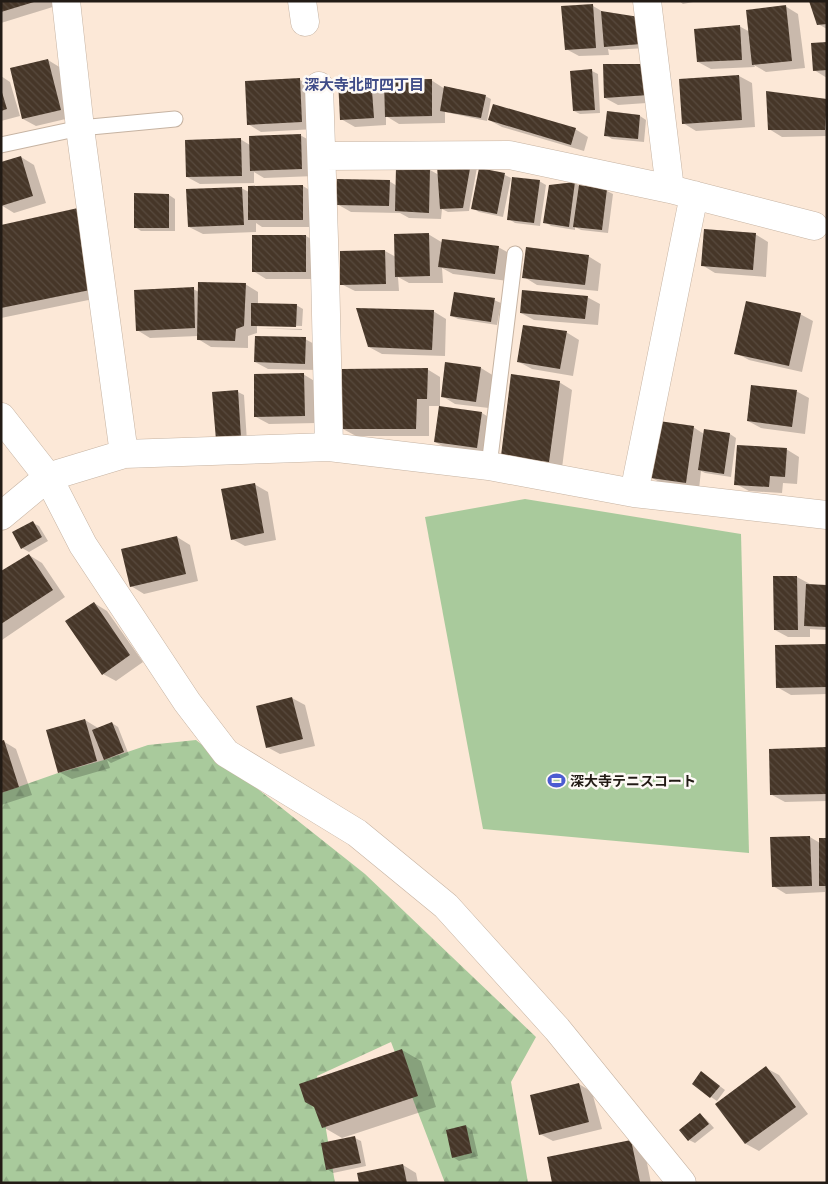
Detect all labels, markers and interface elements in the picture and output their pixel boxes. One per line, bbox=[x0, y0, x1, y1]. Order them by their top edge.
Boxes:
district label: 深大寺北町四丁目 bbox=[304, 76, 424, 93]
sports icon: 深大寺テニスコート bbox=[546, 771, 566, 791]
place label: 深大寺テニスコート bbox=[570, 773, 696, 789]

